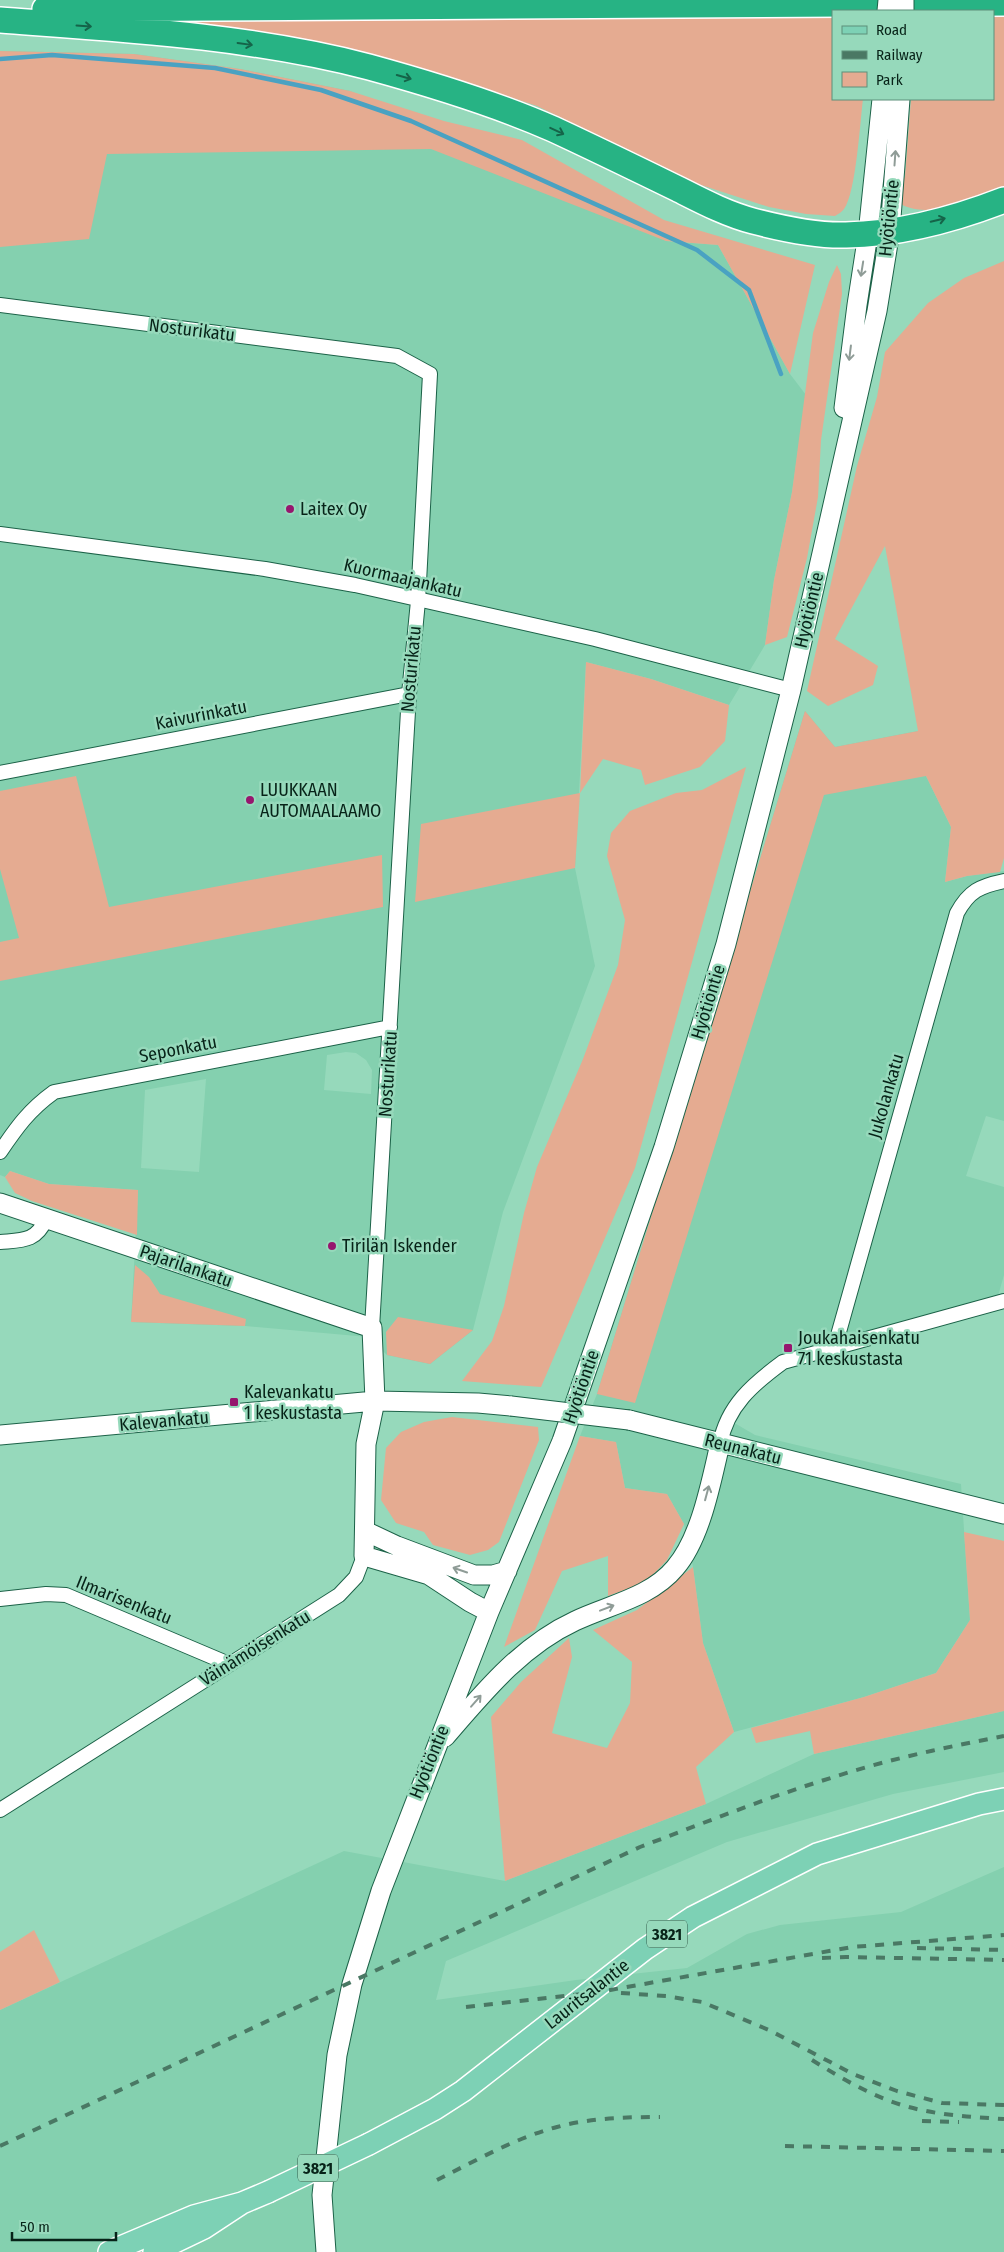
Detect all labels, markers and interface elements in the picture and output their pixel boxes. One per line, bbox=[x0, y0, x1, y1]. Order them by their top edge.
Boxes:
legend bbox=[832, 10, 994, 100]
one-way arrow bbox=[75, 21, 91, 31]
text: Road bbox=[876, 21, 907, 39]
one-way arrow bbox=[237, 39, 253, 49]
text: Railway bbox=[876, 46, 923, 64]
text: Park bbox=[876, 71, 903, 89]
one-way arrow bbox=[395, 73, 411, 83]
one-way arrow bbox=[549, 127, 564, 137]
one-way arrow bbox=[891, 150, 900, 166]
street label: Hyötiöntie bbox=[874, 178, 904, 257]
one-way arrow bbox=[929, 215, 945, 224]
one-way arrow bbox=[857, 261, 867, 277]
street label: Nosturikatu bbox=[148, 314, 236, 346]
one-way arrow bbox=[845, 345, 855, 361]
place label: Laitex Oy bbox=[300, 498, 367, 520]
marker: Laitex Oy bbox=[284, 503, 296, 515]
street label: Kuormaajankatu bbox=[342, 554, 464, 602]
street label: Hyötiöntie bbox=[790, 570, 828, 650]
street label: Nosturikatu bbox=[396, 625, 426, 713]
street label: Kaivurinkatu bbox=[153, 695, 249, 735]
place label: LUUKKAAN AUTOMAALAAMO bbox=[260, 779, 381, 822]
marker: LUUKKAAN AUTOMAALAAMO bbox=[244, 794, 256, 806]
street label: Hyötiöntie bbox=[686, 962, 730, 1042]
street label: Nosturikatu bbox=[374, 1030, 402, 1118]
street label: Seponkatu bbox=[137, 1031, 219, 1067]
street label: Jukolankatu bbox=[863, 1051, 909, 1141]
place label: Tirilän Iskender bbox=[342, 1235, 457, 1257]
street label: Pajarilankatu bbox=[137, 1240, 235, 1292]
marker: Tirilän Iskender bbox=[326, 1240, 338, 1252]
place label: Joukahaisenkatu 71 keskustasta bbox=[798, 1327, 920, 1370]
marker: Joukahaisenkatu 71 keskustasta bbox=[782, 1342, 794, 1354]
street label: Hyötiöntie bbox=[558, 1347, 604, 1427]
place label: Kalevankatu 1 keskustasta bbox=[244, 1381, 342, 1424]
marker: Kalevankatu 1 keskustasta bbox=[228, 1396, 240, 1408]
street label: Kalevankatu bbox=[118, 1406, 210, 1436]
street label: Reunakatu bbox=[702, 1429, 784, 1469]
one-way arrow bbox=[703, 1486, 713, 1502]
one-way arrow bbox=[452, 1564, 468, 1574]
street label: Ilmarisenkatu bbox=[73, 1571, 175, 1629]
one-way arrow bbox=[599, 1603, 614, 1613]
street label: Väinämöisenkatu bbox=[196, 1605, 314, 1691]
one-way arrow bbox=[471, 1695, 482, 1708]
street label: Hyötiöntie bbox=[404, 1722, 454, 1802]
road number: 3821 bbox=[647, 1920, 687, 1948]
street label: Lauritsalantie bbox=[540, 1954, 634, 2034]
road number: 3821 bbox=[298, 2154, 338, 2182]
scale bar bbox=[12, 2210, 116, 2242]
text: 50 m bbox=[20, 2218, 50, 2236]

